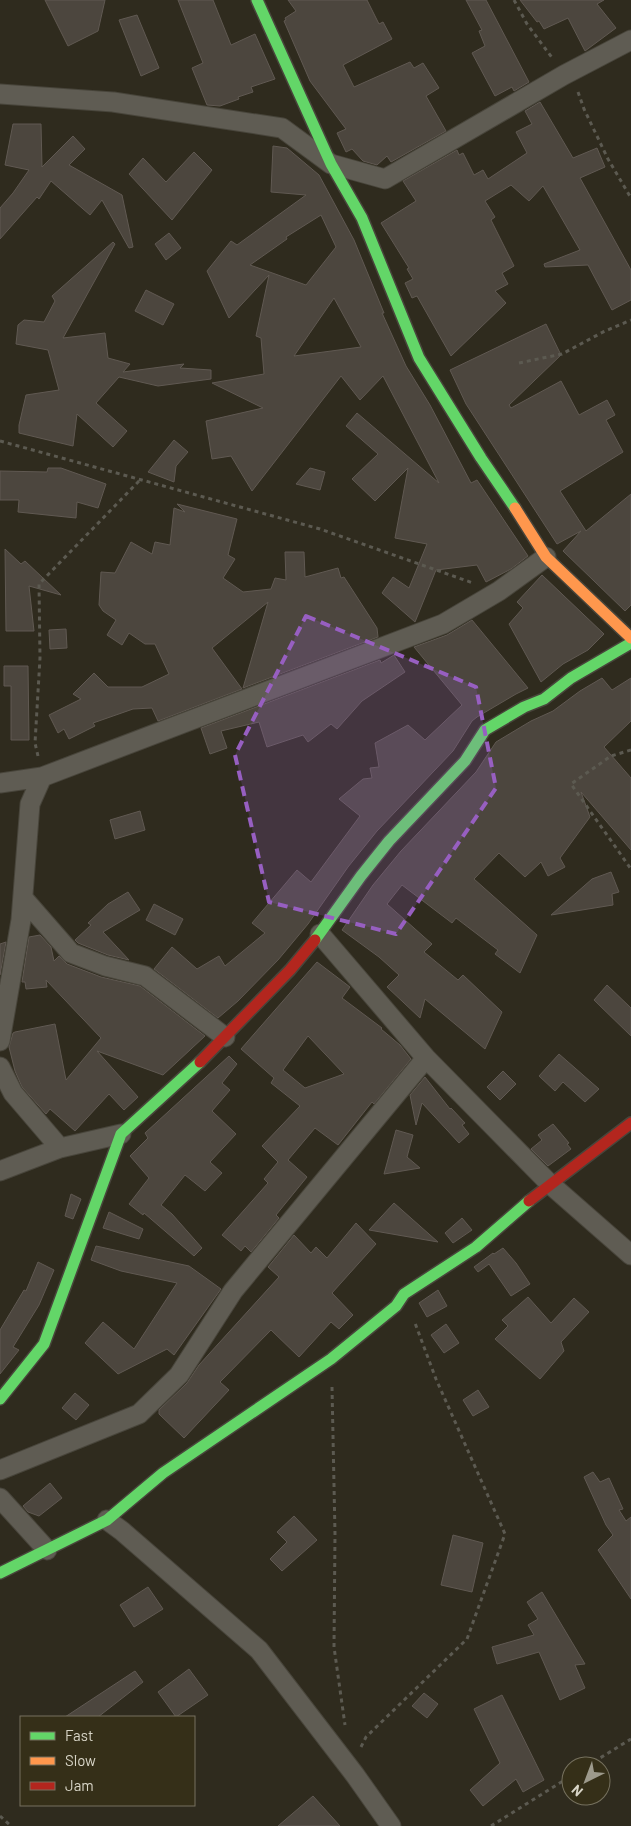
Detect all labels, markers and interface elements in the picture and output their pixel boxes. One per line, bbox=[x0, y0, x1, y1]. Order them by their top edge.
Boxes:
legend bbox=[20, 1716, 195, 1806]
text: Fast bbox=[65, 1726, 93, 1744]
text: Slow bbox=[65, 1751, 96, 1769]
north arrow bbox=[561, 1756, 611, 1806]
text: Jam bbox=[65, 1776, 94, 1794]
text: N bbox=[568, 1782, 586, 1800]

